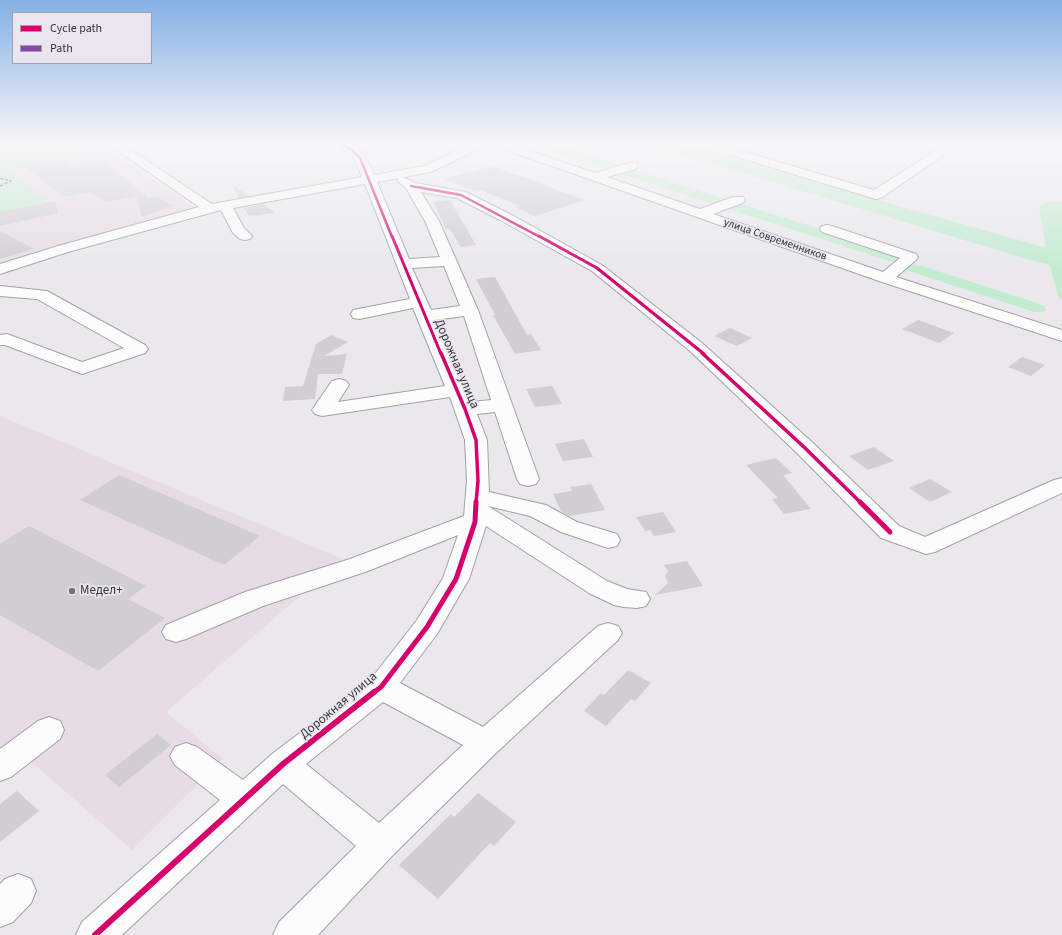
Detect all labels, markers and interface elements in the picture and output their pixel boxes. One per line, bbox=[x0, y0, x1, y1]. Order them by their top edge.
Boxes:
legend bbox=[12, 12, 152, 64]
text: Cycle path bbox=[50, 20, 102, 37]
text: Path bbox=[50, 40, 73, 57]
street label: улица Современников bbox=[722, 216, 828, 264]
street label: Дорожная улица bbox=[430, 317, 482, 411]
place label: Медел+ bbox=[80, 583, 123, 599]
marker: Медел+ bbox=[67, 586, 77, 596]
street label: Дорожная улица bbox=[297, 669, 381, 743]

